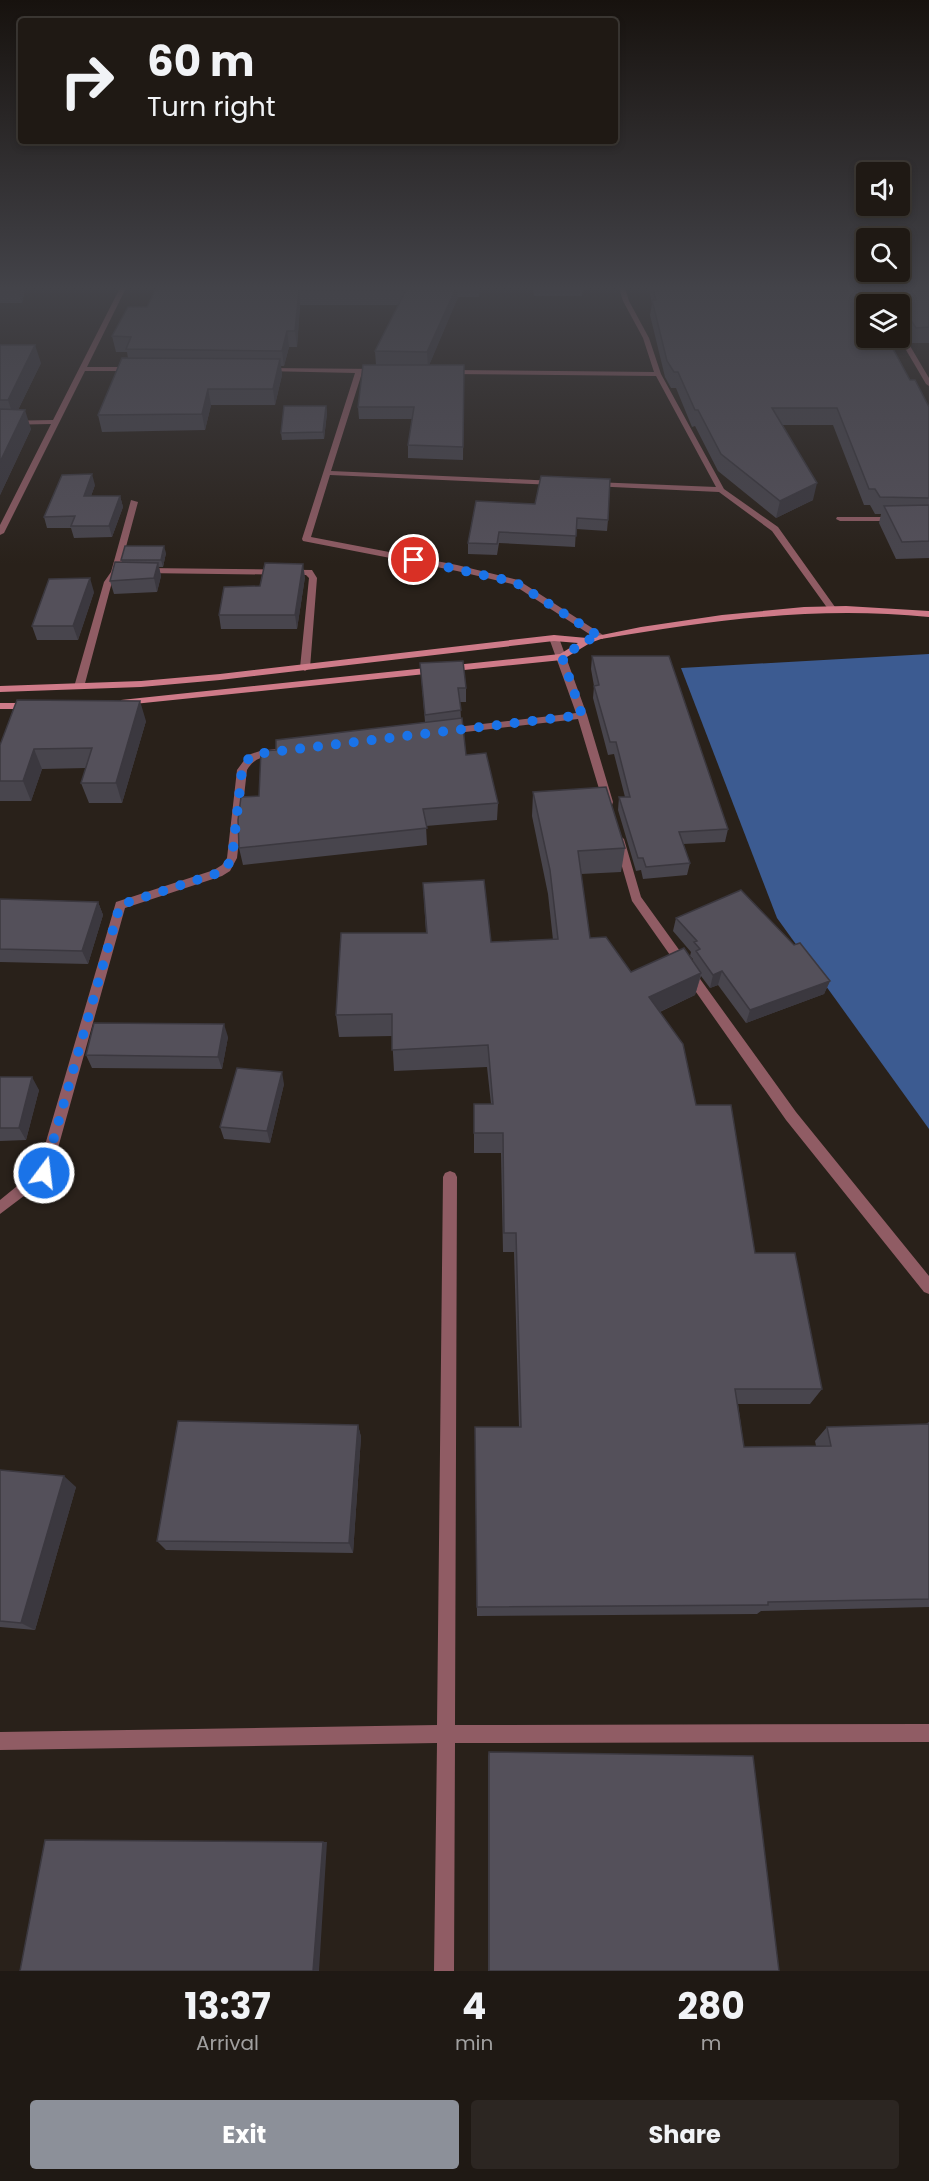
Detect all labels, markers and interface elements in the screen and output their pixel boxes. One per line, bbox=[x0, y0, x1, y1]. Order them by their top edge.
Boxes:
text: 60 m bbox=[147, 32, 255, 91]
icon: right bbox=[48, 42, 126, 120]
text: Turn right bbox=[147, 88, 276, 125]
map controls bbox=[856, 162, 910, 348]
button: sound bbox=[856, 162, 910, 216]
button: search bbox=[856, 228, 910, 282]
button: layers bbox=[856, 294, 910, 348]
pin bbox=[388, 534, 439, 585]
icon: arrive bbox=[397, 543, 430, 576]
position arrow bbox=[12, 1141, 76, 1205]
text: 13:37 bbox=[184, 1981, 271, 2032]
text: 4 bbox=[462, 1981, 486, 2032]
text: 280 bbox=[677, 1981, 745, 2032]
text: Arrival bbox=[196, 2029, 259, 2057]
text: min bbox=[455, 2029, 493, 2057]
text: m bbox=[701, 2029, 721, 2057]
button: Exit bbox=[30, 2100, 459, 2169]
button: Share bbox=[471, 2100, 899, 2169]

